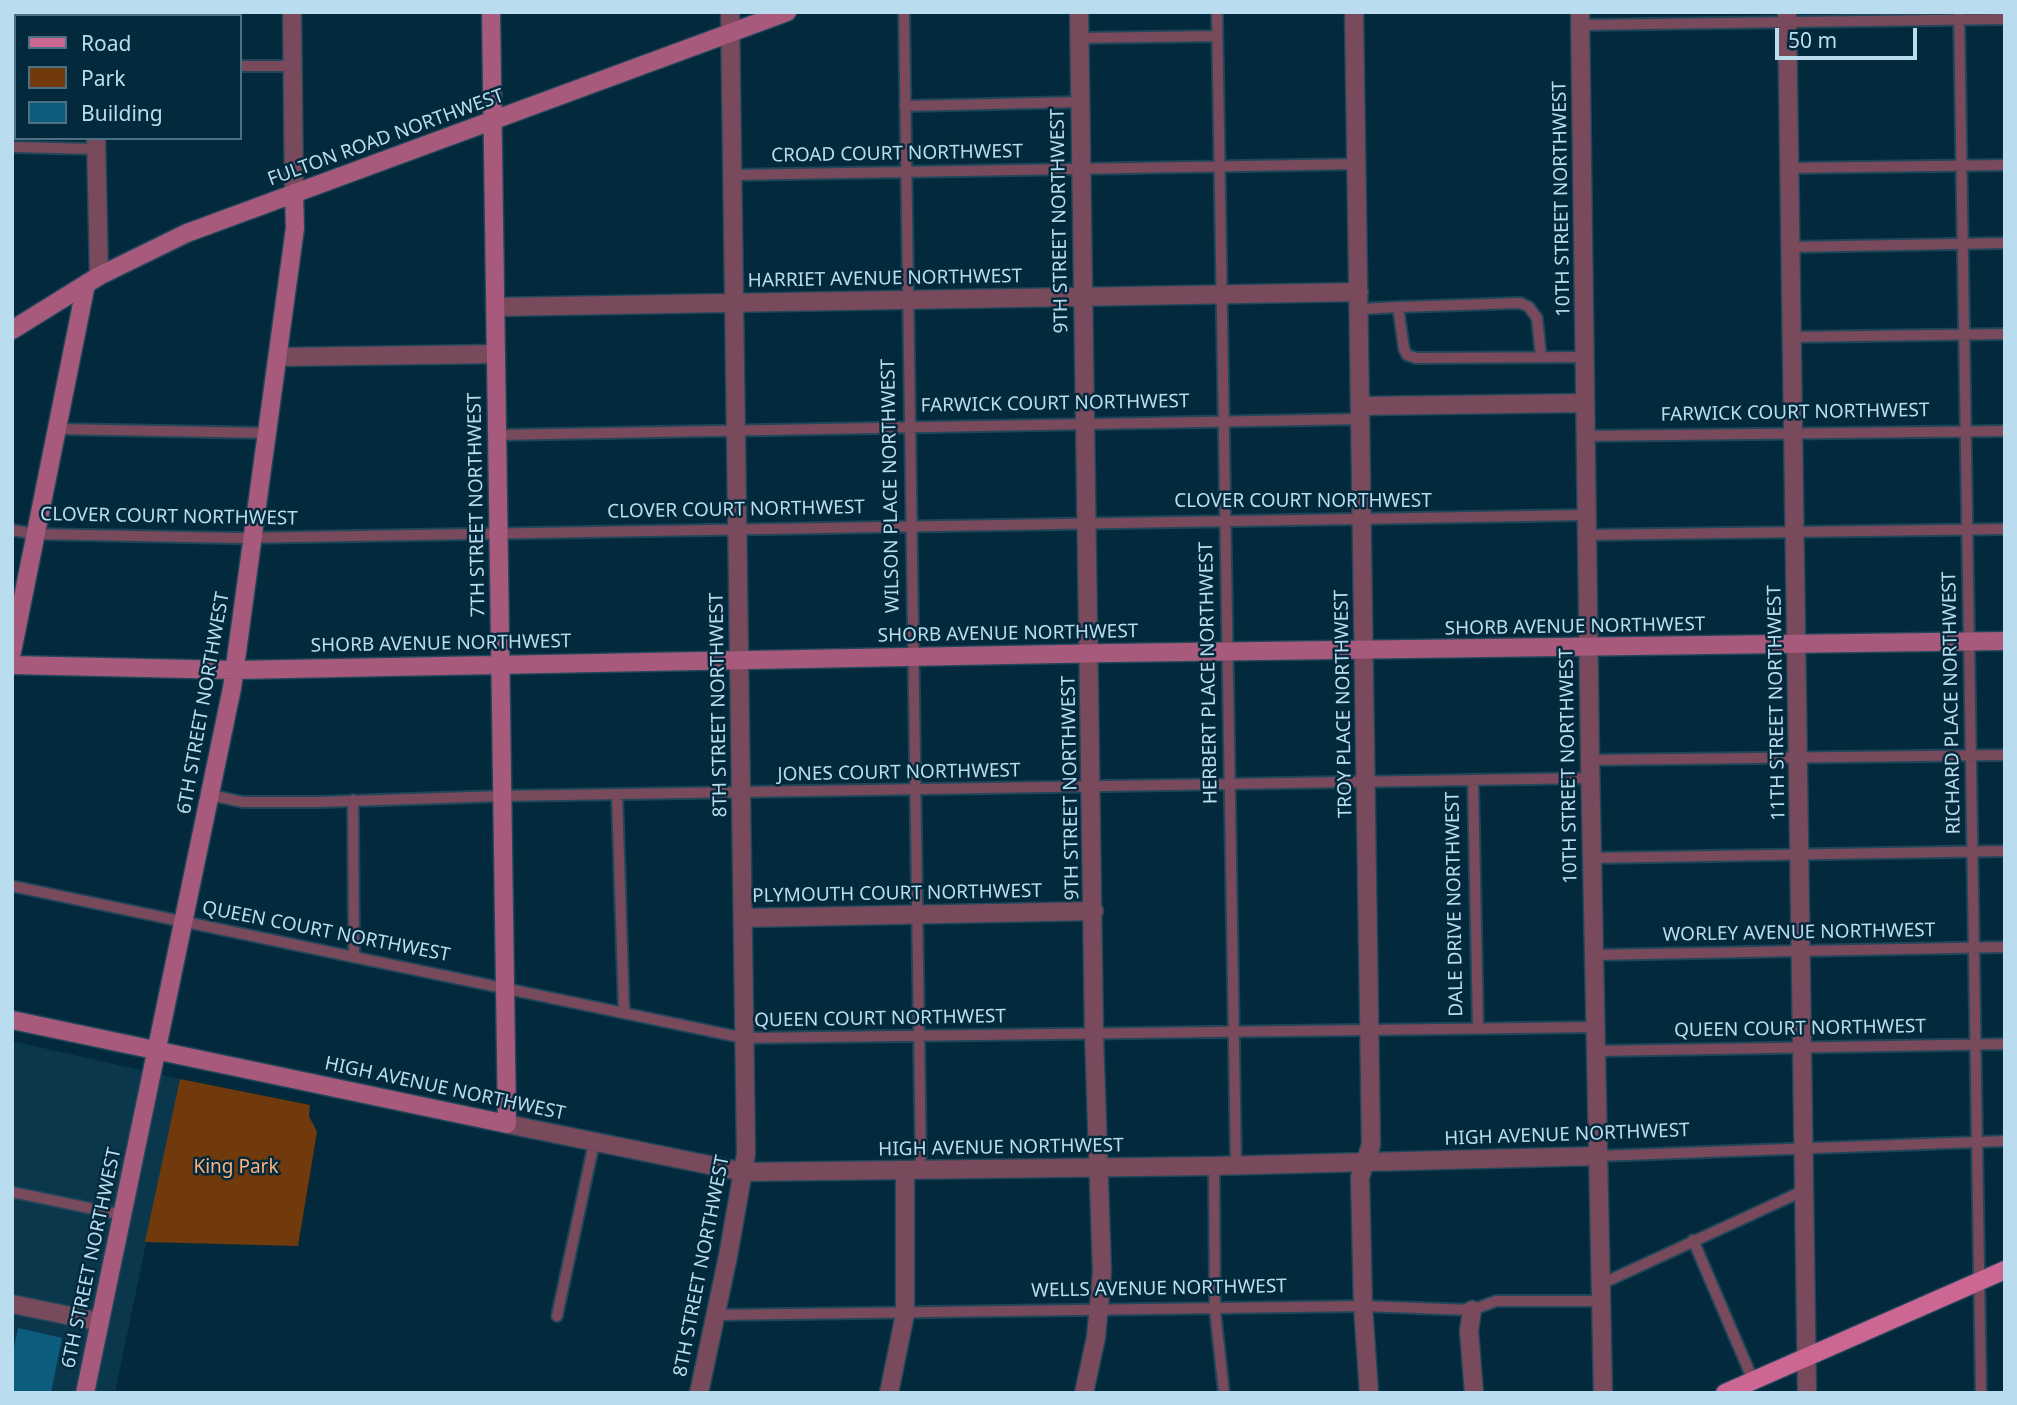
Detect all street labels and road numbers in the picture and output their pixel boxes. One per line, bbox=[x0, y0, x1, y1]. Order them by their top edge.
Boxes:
street label: 10TH STREET NORTHWEST bbox=[1549, 81, 1575, 317]
street label: FULTON ROAD NORTHWEST bbox=[265, 85, 507, 191]
street label: 9TH STREET NORTHWEST bbox=[1047, 108, 1073, 334]
street label: CROAD COURT NORTHWEST bbox=[771, 140, 1023, 168]
street label: HARRIET AVENUE NORTHWEST bbox=[748, 265, 1022, 293]
street label: WILSON PLACE NORTHWEST bbox=[877, 359, 905, 613]
street label: FARWICK COURT NORTHWEST bbox=[920, 390, 1190, 418]
street label: 7TH STREET NORTHWEST bbox=[464, 392, 490, 618]
street label: FARWICK COURT NORTHWEST bbox=[1660, 399, 1930, 427]
street label: CLOVER COURT NORTHWEST bbox=[1174, 491, 1432, 513]
street label: CLOVER COURT NORTHWEST bbox=[607, 496, 865, 524]
street label: CLOVER COURT NORTHWEST bbox=[40, 503, 298, 531]
street label: HERBERT PLACE NORTHWEST bbox=[1195, 542, 1223, 804]
street label: RICHARD PLACE NORTHWEST bbox=[1938, 571, 1966, 835]
street label: 11TH STREET NORTHWEST bbox=[1764, 585, 1790, 821]
street label: 6TH STREET NORTHWEST bbox=[173, 590, 235, 816]
street label: TROY PLACE NORTHWEST bbox=[1331, 590, 1357, 818]
street label: 8TH STREET NORTHWEST bbox=[706, 592, 732, 818]
street label: SHORB AVENUE NORTHWEST bbox=[1445, 613, 1705, 641]
street label: SHORB AVENUE NORTHWEST bbox=[878, 620, 1138, 648]
street label: SHORB AVENUE NORTHWEST bbox=[311, 630, 571, 658]
street label: 10TH STREET NORTHWEST bbox=[1556, 648, 1582, 884]
street label: 9TH STREET NORTHWEST bbox=[1058, 675, 1084, 901]
street label: JONES COURT NORTHWEST bbox=[777, 759, 1021, 787]
street label: DALE DRIVE NORTHWEST bbox=[1442, 791, 1468, 1017]
street label: PLYMOUTH COURT NORTHWEST bbox=[752, 880, 1042, 908]
street label: QUEEN COURT NORTHWEST bbox=[200, 897, 452, 967]
street label: WORLEY AVENUE NORTHWEST bbox=[1663, 919, 1935, 947]
street label: QUEEN COURT NORTHWEST bbox=[754, 1005, 1006, 1033]
street label: QUEEN COURT NORTHWEST bbox=[1674, 1015, 1926, 1043]
street label: HIGH AVENUE NORTHWEST bbox=[323, 1052, 567, 1126]
street label: HIGH AVENUE NORTHWEST bbox=[1444, 1119, 1690, 1151]
street label: HIGH AVENUE NORTHWEST bbox=[878, 1134, 1124, 1162]
street label: 6TH STREET NORTHWEST bbox=[57, 1146, 127, 1370]
street label: 8TH STREET NORTHWEST bbox=[669, 1153, 735, 1379]
street label: WELLS AVENUE NORTHWEST bbox=[1031, 1275, 1287, 1303]

